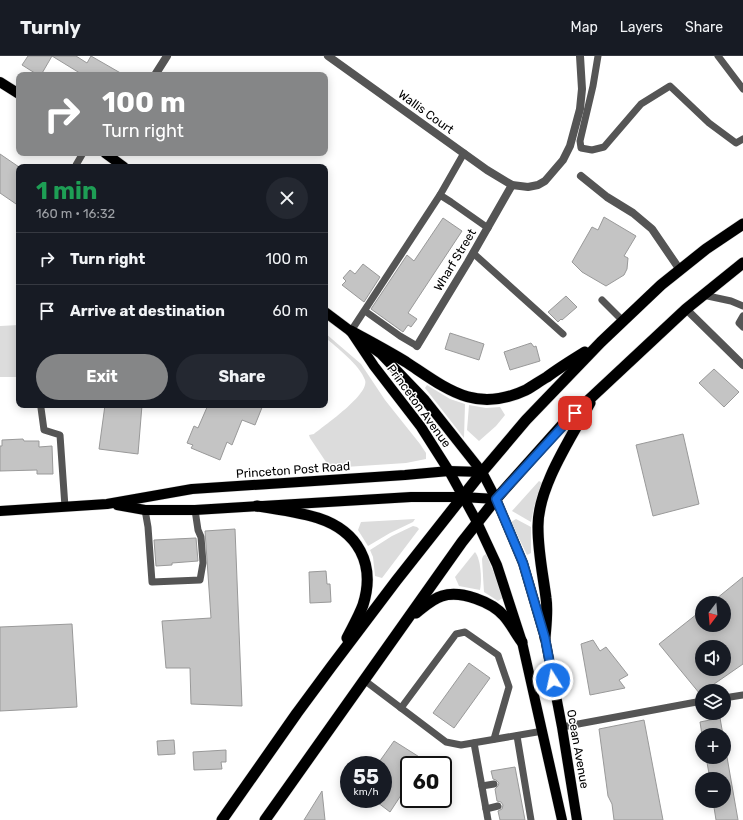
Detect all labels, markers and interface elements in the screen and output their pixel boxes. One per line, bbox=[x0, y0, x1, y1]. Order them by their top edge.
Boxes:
text: Turnly bbox=[20, 16, 81, 39]
text: Map bbox=[571, 19, 598, 36]
text: Layers bbox=[620, 19, 663, 36]
text: Share bbox=[685, 19, 723, 36]
text: 100 m bbox=[102, 86, 186, 119]
street label: Wallis Court bbox=[396, 87, 457, 137]
icon: right bbox=[36, 88, 88, 140]
text: Turn right bbox=[102, 120, 184, 142]
text: 1 min bbox=[36, 177, 97, 205]
button: close bbox=[266, 177, 308, 219]
text: 160 m · 16:32 bbox=[36, 206, 115, 221]
street label: Wharf Street bbox=[431, 226, 479, 294]
icon: right bbox=[36, 248, 58, 270]
text: Turn right bbox=[70, 250, 145, 268]
text: 100 m bbox=[266, 250, 308, 268]
icon: arrive bbox=[36, 300, 58, 322]
text: Arrive at destination bbox=[70, 302, 225, 320]
text: 60 m bbox=[272, 302, 308, 320]
button: Exit bbox=[36, 354, 168, 400]
button: Share bbox=[176, 354, 308, 400]
street label: Princeton Avenue bbox=[384, 362, 454, 450]
pin bbox=[558, 396, 592, 430]
icon: arrive bbox=[564, 402, 586, 424]
street label: Princeton Post Road bbox=[236, 459, 350, 481]
north arrow bbox=[695, 596, 731, 632]
map controls bbox=[695, 596, 731, 808]
button: sound bbox=[695, 640, 731, 676]
position arrow bbox=[532, 659, 574, 701]
button: layers bbox=[695, 684, 731, 720]
street label: Ocean Avenue bbox=[564, 708, 592, 790]
button: + bbox=[695, 728, 731, 764]
speed limit sign: 60 bbox=[400, 756, 452, 808]
text: 55 bbox=[353, 765, 379, 789]
button: − bbox=[695, 772, 731, 808]
text: km/h bbox=[354, 786, 378, 798]

